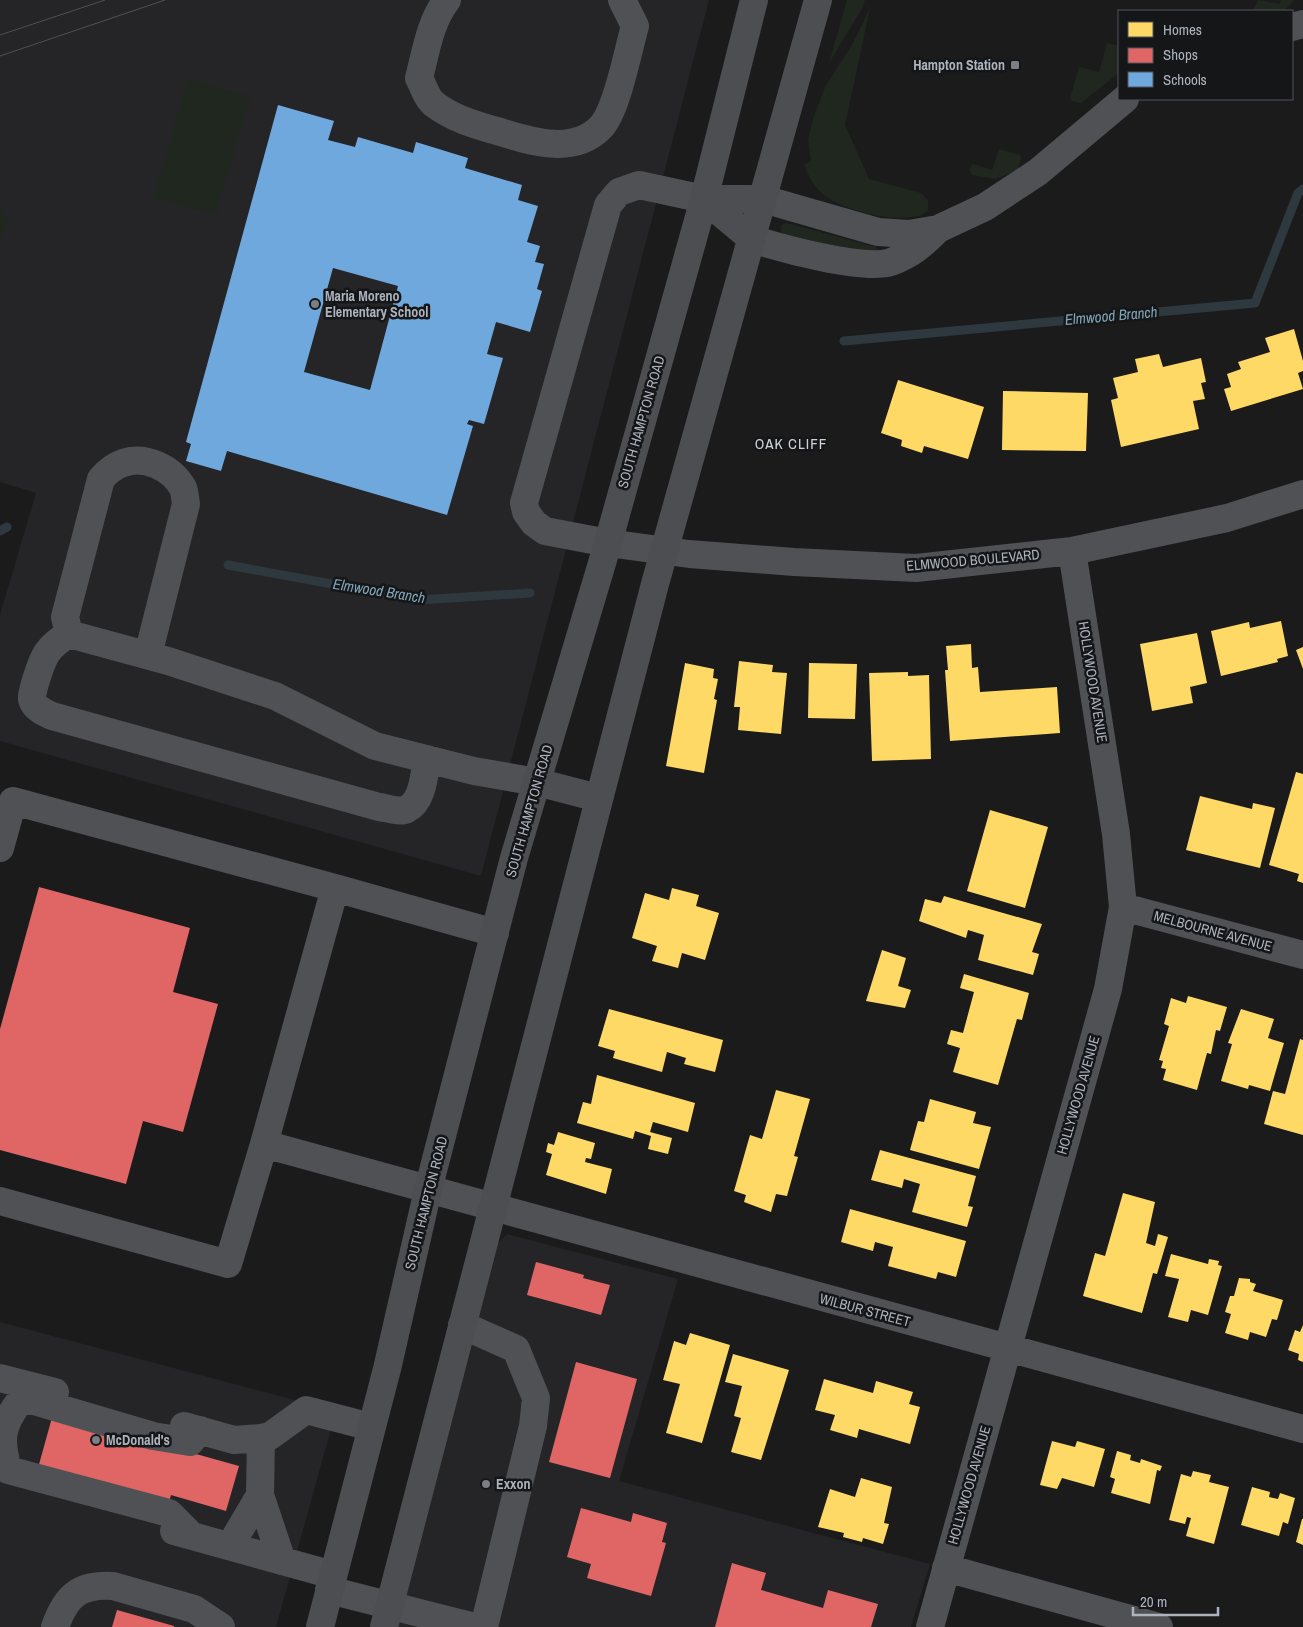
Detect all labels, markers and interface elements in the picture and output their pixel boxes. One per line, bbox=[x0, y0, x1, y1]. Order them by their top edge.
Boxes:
legend bbox=[1118, 10, 1293, 100]
text: Homes bbox=[1163, 19, 1202, 40]
text: Shops bbox=[1163, 44, 1198, 65]
place label: Hampton Station bbox=[913, 56, 1005, 74]
marker: Hampton Station bbox=[1009, 59, 1021, 71]
text: Schools bbox=[1163, 69, 1207, 90]
place label: Maria Moreno Elementary School bbox=[325, 287, 428, 321]
marker: Maria Moreno Elementary School bbox=[309, 298, 321, 310]
water label: Elmwood Branch bbox=[1064, 301, 1158, 330]
street label: SOUTH HAMPTON ROAD bbox=[613, 354, 669, 490]
district label: OAK CLIFF bbox=[755, 433, 827, 454]
street label: ELMWOOD BOULEVARD bbox=[906, 545, 1040, 575]
water label: Elmwood Branch bbox=[332, 573, 427, 608]
street label: HOLLYWOOD AVENUE bbox=[1075, 620, 1111, 744]
street label: SOUTH HAMPTON ROAD bbox=[501, 743, 557, 879]
street label: MELBOURNE AVENUE bbox=[1152, 907, 1274, 955]
street label: HOLLYWOOD AVENUE bbox=[1052, 1034, 1104, 1156]
street label: SOUTH HAMPTON ROAD bbox=[401, 1134, 451, 1272]
street label: WILBUR STREET bbox=[818, 1289, 912, 1331]
street label: HOLLYWOOD AVENUE bbox=[943, 1424, 995, 1546]
place label: McDonald's bbox=[106, 1431, 170, 1449]
marker: McDonald's bbox=[90, 1434, 102, 1446]
place label: Exxon bbox=[496, 1475, 530, 1493]
marker: Exxon bbox=[480, 1478, 492, 1490]
scale bar bbox=[1133, 1584, 1218, 1616]
text: 20 m bbox=[1140, 1591, 1167, 1612]

